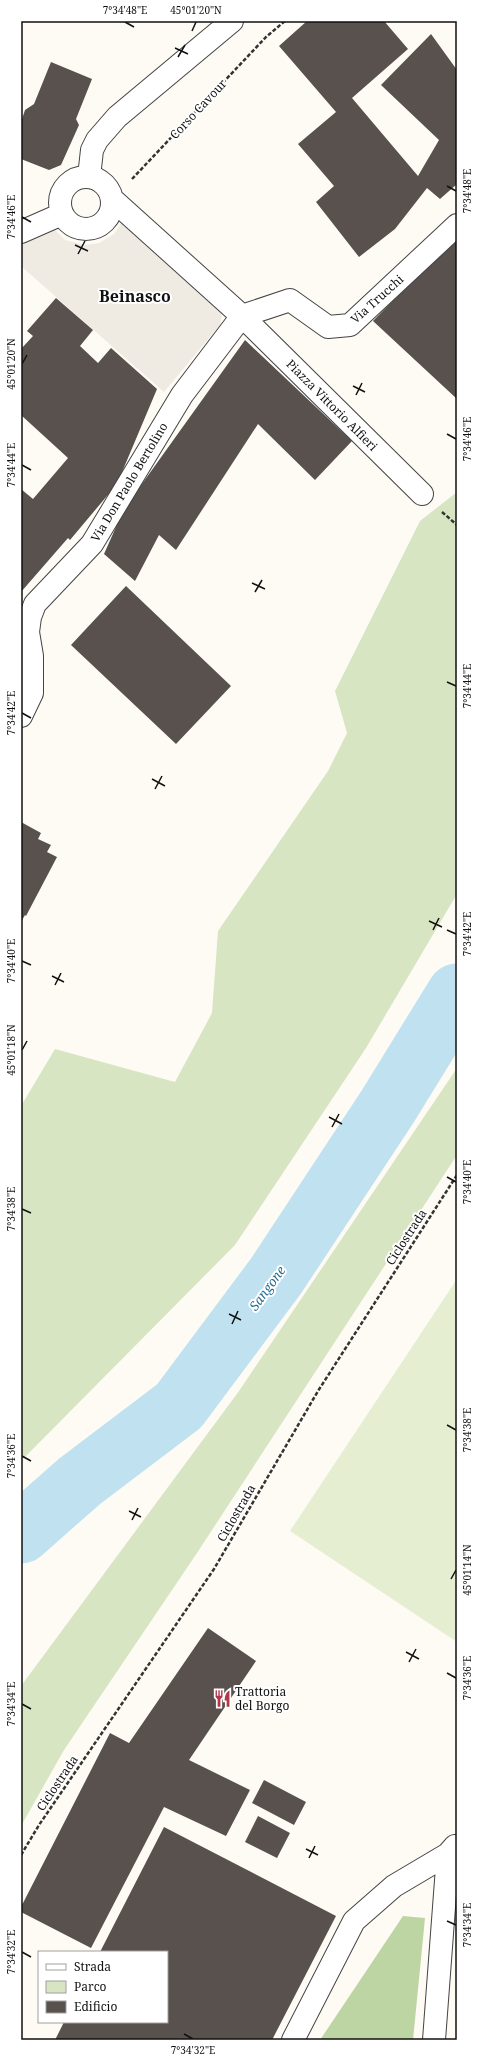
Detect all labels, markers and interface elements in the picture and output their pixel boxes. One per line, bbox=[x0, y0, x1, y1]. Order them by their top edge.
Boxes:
text: 7°34'48"E bbox=[103, 3, 147, 17]
text: 45°01'20"N bbox=[170, 3, 222, 17]
street label: Corso Cavour bbox=[166, 75, 231, 143]
text: 7°34'48"E bbox=[460, 169, 474, 213]
text: 7°34'46"E bbox=[4, 195, 18, 239]
street label: Via Trucchi bbox=[347, 271, 407, 327]
district label: Beinasco bbox=[99, 285, 171, 307]
text: 45°01'20"N bbox=[4, 338, 18, 390]
street label: Piazza Vittorio Alfieri bbox=[283, 356, 382, 455]
text: 7°34'46"E bbox=[460, 417, 474, 461]
street label: Via Don Paolo Bertolino bbox=[87, 419, 171, 545]
text: 7°34'44"E bbox=[4, 443, 18, 487]
text: 7°34'44"E bbox=[460, 664, 474, 708]
text: 7°34'42"E bbox=[4, 691, 18, 735]
text: 7°34'42"E bbox=[460, 912, 474, 956]
text: 7°34'40"E bbox=[4, 939, 18, 983]
text: 45°01'18"N bbox=[4, 1024, 18, 1076]
text: 7°34'40"E bbox=[460, 1160, 474, 1204]
text: 7°34'38"E bbox=[4, 1187, 18, 1231]
street label: Ciclostrada bbox=[382, 1205, 431, 1268]
water label: Sangone bbox=[245, 1261, 290, 1314]
text: 7°34'38"E bbox=[460, 1408, 474, 1452]
text: 7°34'36"E bbox=[4, 1434, 18, 1478]
street label: Ciclostrada bbox=[213, 1481, 259, 1545]
text: 45°01'14"N bbox=[460, 1544, 474, 1596]
text: 7°34'36"E bbox=[460, 1656, 474, 1700]
text: 7°34'34"E bbox=[4, 1682, 18, 1726]
place label: Trattoria del Borgo bbox=[235, 1683, 290, 1714]
restaurant icon: Trattoria del Borgo bbox=[212, 1688, 232, 1708]
street label: Ciclostrada bbox=[32, 1752, 82, 1814]
text: 7°34'34"E bbox=[460, 1903, 474, 1947]
text: 7°34'32"E bbox=[4, 1930, 18, 1974]
legend bbox=[38, 1951, 168, 2023]
text: Strada bbox=[74, 1958, 111, 1975]
text: Parco bbox=[74, 1978, 107, 1995]
text: Edificio bbox=[74, 1998, 117, 2015]
text: 7°34'32"E bbox=[171, 2043, 215, 2057]

